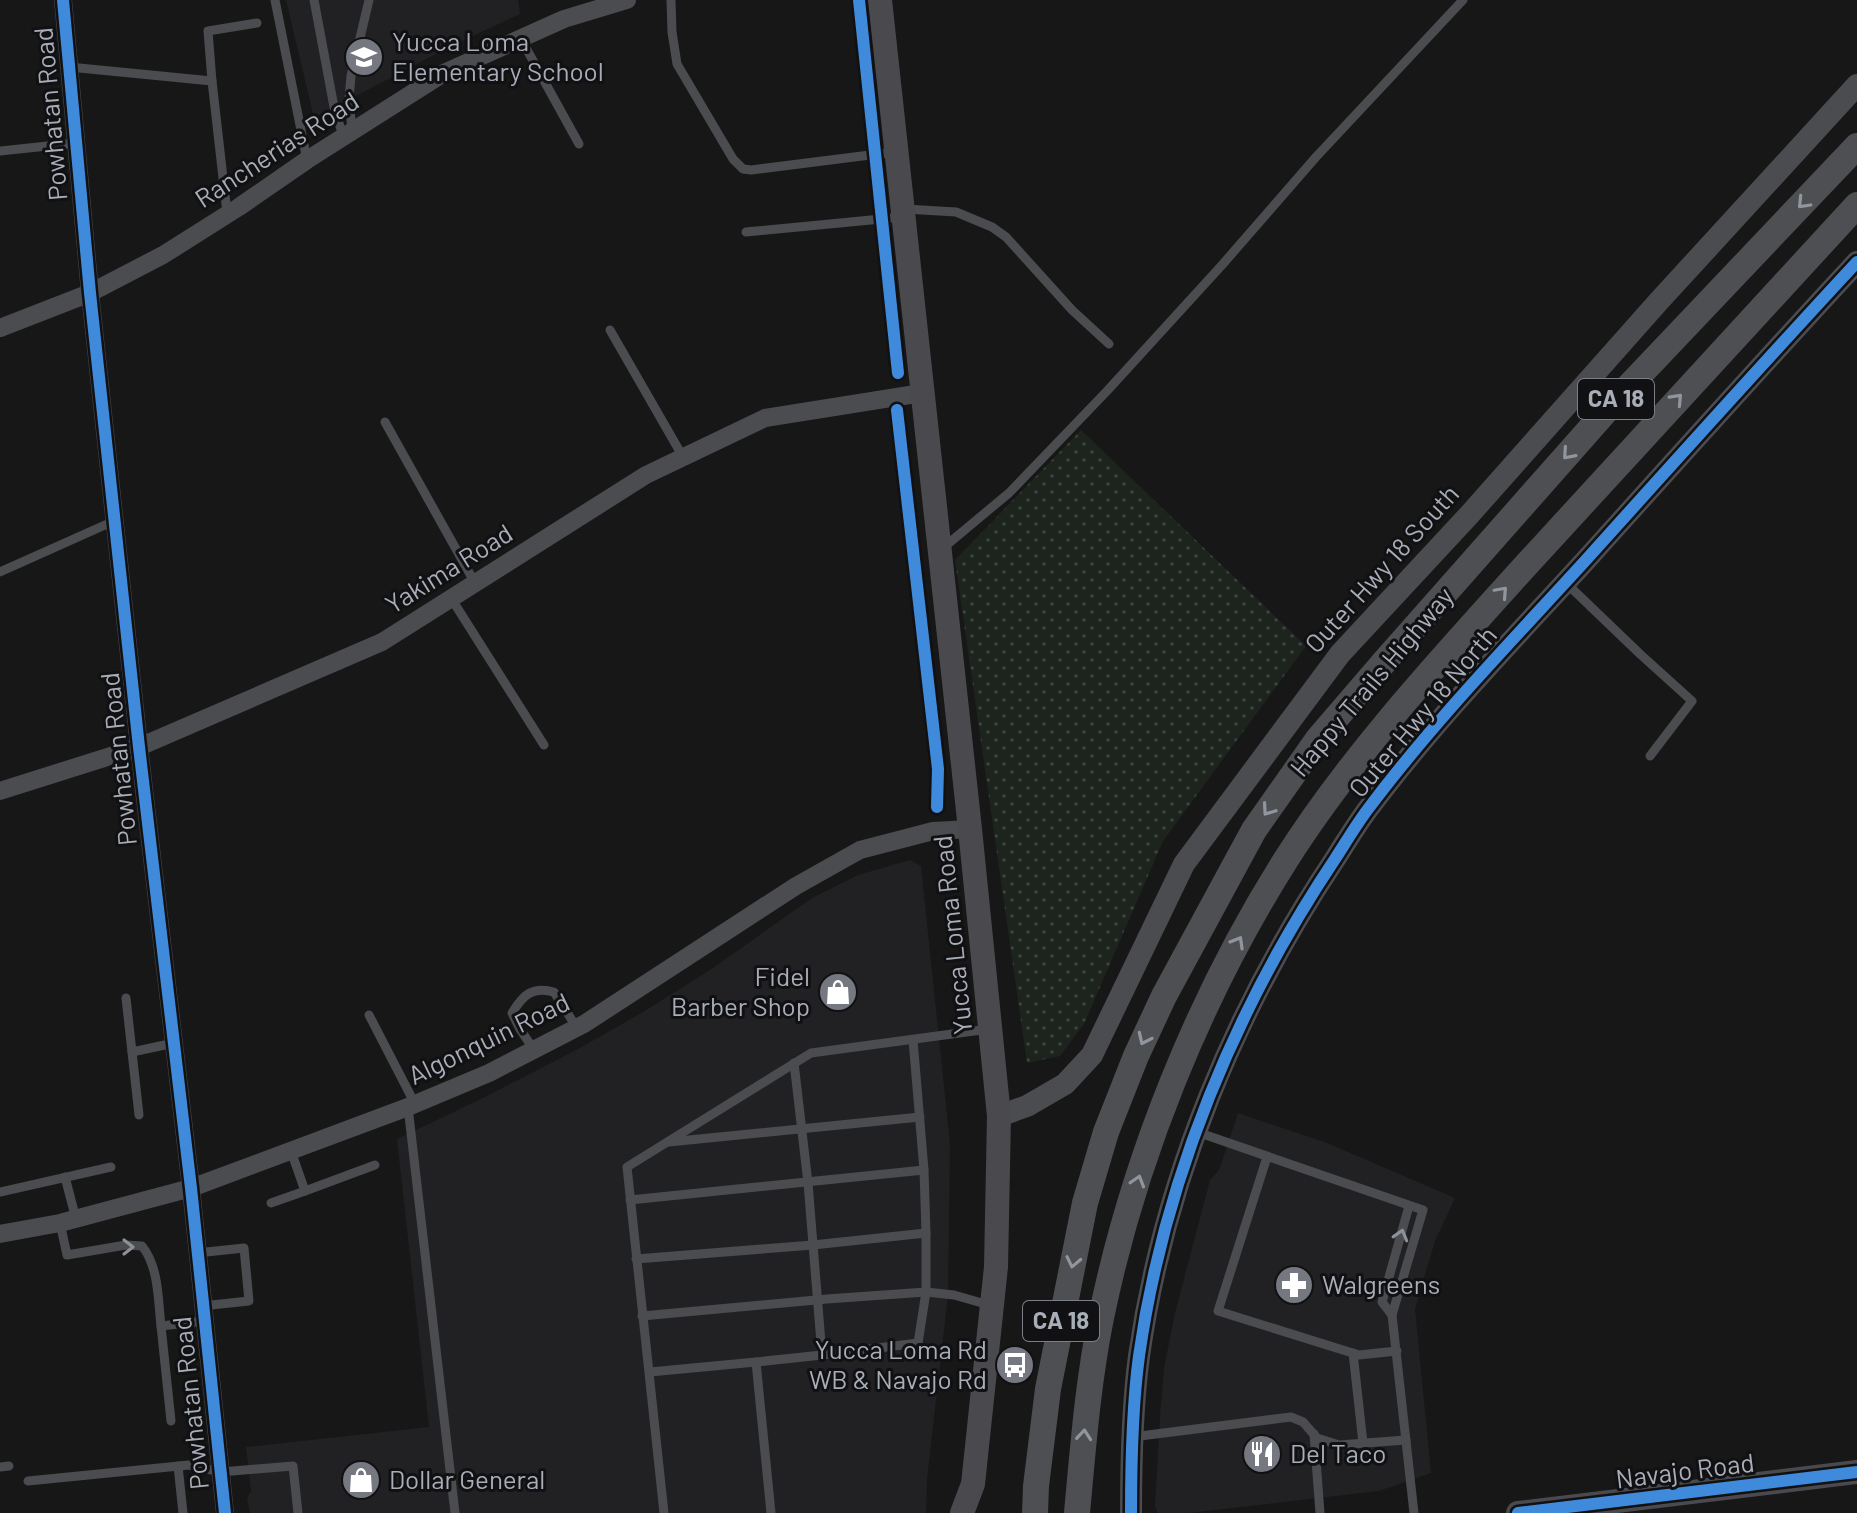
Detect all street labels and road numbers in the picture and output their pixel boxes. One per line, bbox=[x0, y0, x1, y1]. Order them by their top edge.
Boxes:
street label: Powhatan Road bbox=[26, 26, 73, 202]
street label: Rancherias Road bbox=[189, 84, 364, 213]
road number: CA 18 bbox=[1578, 379, 1654, 419]
street label: Outer Hwy 18 South bbox=[1297, 478, 1464, 658]
street label: Yakima Road bbox=[379, 516, 517, 619]
street label: Happy Trails Highway bbox=[1283, 580, 1459, 782]
street label: Outer Hwy 18 North bbox=[1341, 619, 1502, 803]
street label: Powhatan Road bbox=[93, 671, 142, 847]
street label: Yucca Loma Road bbox=[926, 834, 977, 1036]
street label: Algonquin Road bbox=[403, 985, 574, 1090]
road number: CA 18 bbox=[1023, 1301, 1099, 1341]
street label: Powhatan Road bbox=[165, 1315, 214, 1491]
street label: Navajo Road bbox=[1614, 1446, 1756, 1493]

